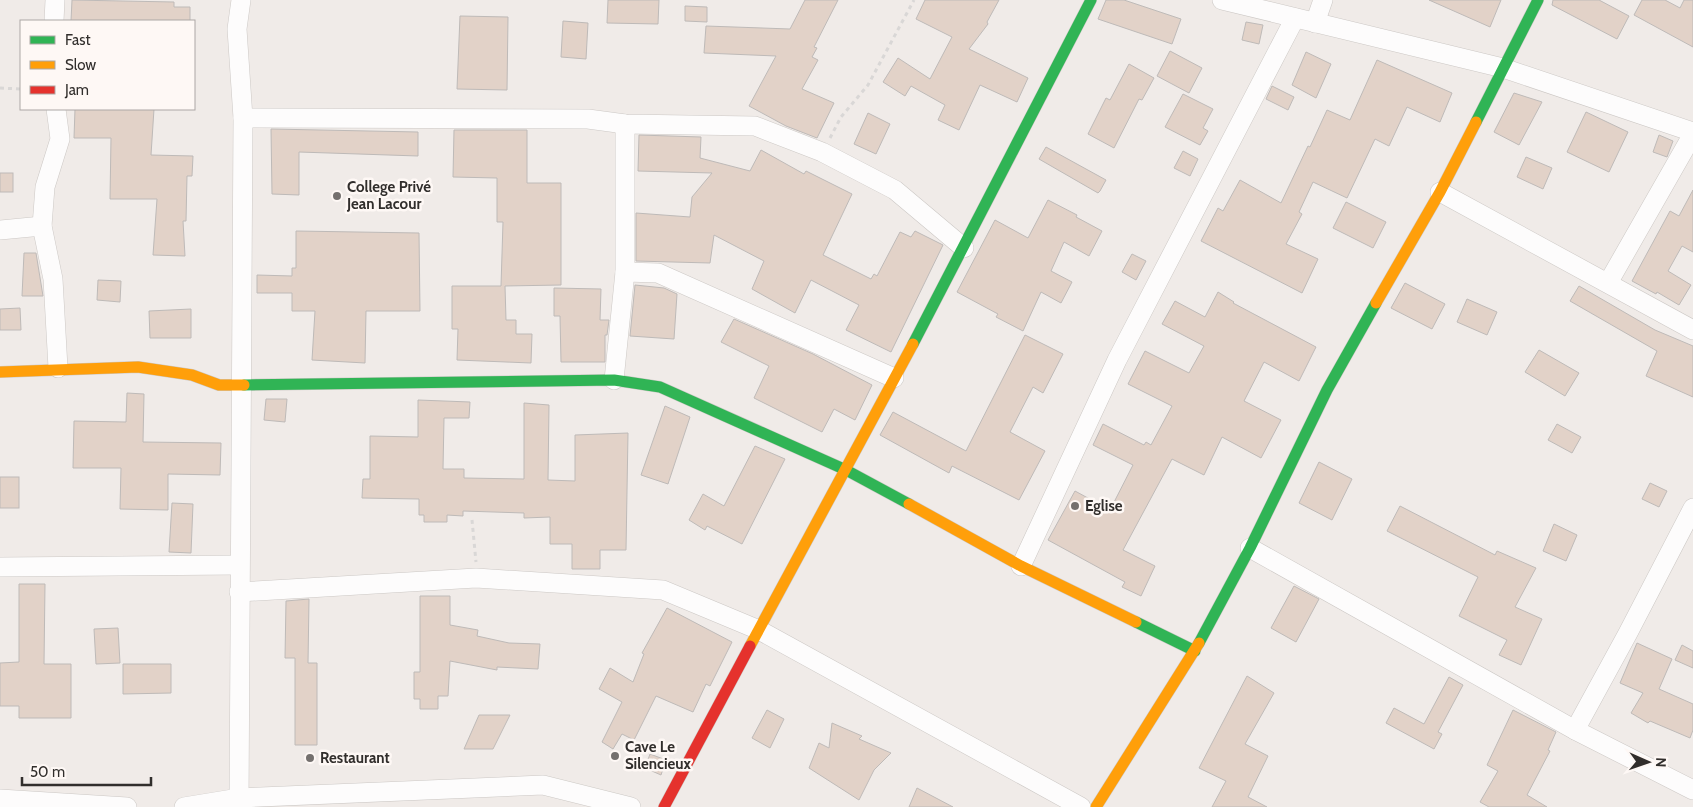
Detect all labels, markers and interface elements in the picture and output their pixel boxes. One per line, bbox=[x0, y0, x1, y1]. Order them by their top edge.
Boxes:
legend bbox=[20, 20, 195, 110]
text: Fast bbox=[65, 31, 90, 49]
text: Slow bbox=[65, 56, 96, 74]
text: Jam bbox=[64, 81, 89, 99]
place label: College Privé Jean Lacour bbox=[346, 178, 431, 213]
marker: College Privé Jean Lacour bbox=[331, 190, 343, 202]
place label: Eglise bbox=[1085, 497, 1123, 515]
marker: Eglise bbox=[1069, 500, 1081, 512]
north arrow bbox=[1623, 737, 1673, 787]
place label: Cave Le Silencieux bbox=[625, 738, 692, 773]
place label: Restaurant bbox=[320, 749, 390, 767]
marker: Cave Le Silencieux bbox=[609, 750, 621, 762]
marker: Restaurant bbox=[304, 752, 316, 764]
scale bar bbox=[22, 754, 151, 786]
text: N bbox=[1652, 757, 1670, 768]
text: 50 m bbox=[30, 763, 65, 781]

